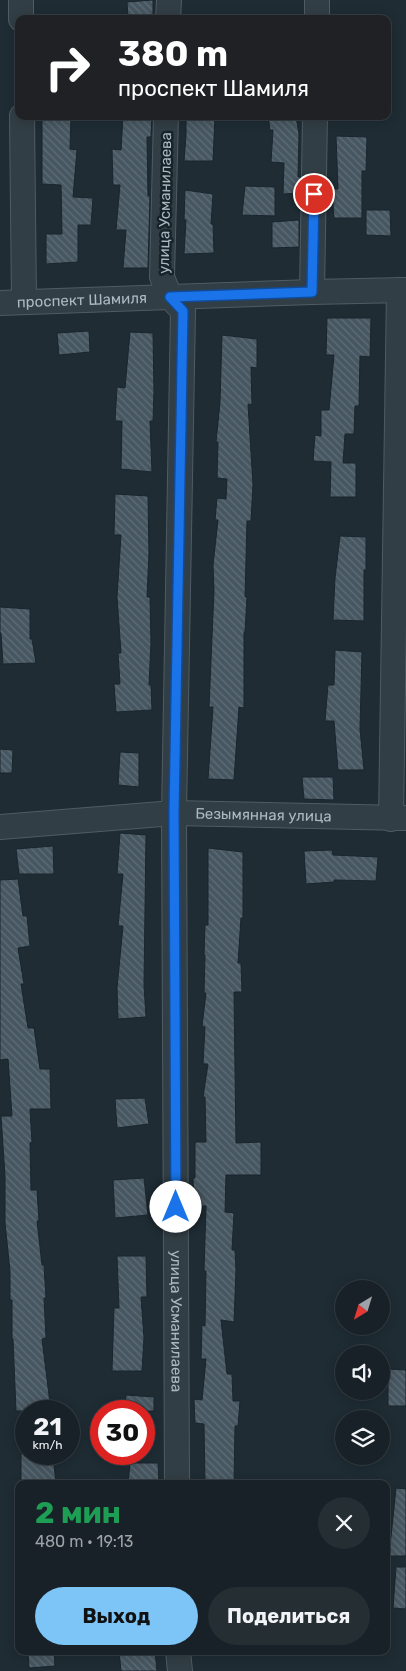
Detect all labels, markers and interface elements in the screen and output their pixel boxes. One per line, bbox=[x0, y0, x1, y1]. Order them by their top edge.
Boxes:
text: 380 m bbox=[118, 33, 228, 75]
icon: right bbox=[35, 35, 100, 100]
text: проспект Шамиля bbox=[118, 75, 309, 102]
street label: улица Усманилаева bbox=[155, 132, 175, 274]
pin bbox=[293, 173, 335, 215]
icon: arrive bbox=[300, 180, 328, 208]
street label: проспект Шамиля bbox=[16, 289, 147, 311]
street label: Безымянная улица bbox=[195, 804, 332, 825]
position arrow bbox=[149, 1180, 201, 1232]
street label: улица Усманилаева bbox=[167, 1250, 186, 1392]
north arrow bbox=[335, 1280, 390, 1335]
map controls bbox=[335, 1280, 390, 1465]
button: sound bbox=[335, 1345, 390, 1400]
speed limit sign: 30 bbox=[90, 1400, 155, 1465]
button: layers bbox=[335, 1410, 390, 1465]
text: 21 bbox=[33, 1412, 62, 1441]
text: km/h bbox=[33, 1438, 62, 1452]
text: 2 мин bbox=[35, 1495, 121, 1531]
button: close bbox=[318, 1497, 370, 1549]
text: 480 m · 19:13 bbox=[35, 1532, 133, 1551]
button: Выход bbox=[35, 1587, 198, 1645]
button: Поделиться bbox=[208, 1587, 370, 1645]

